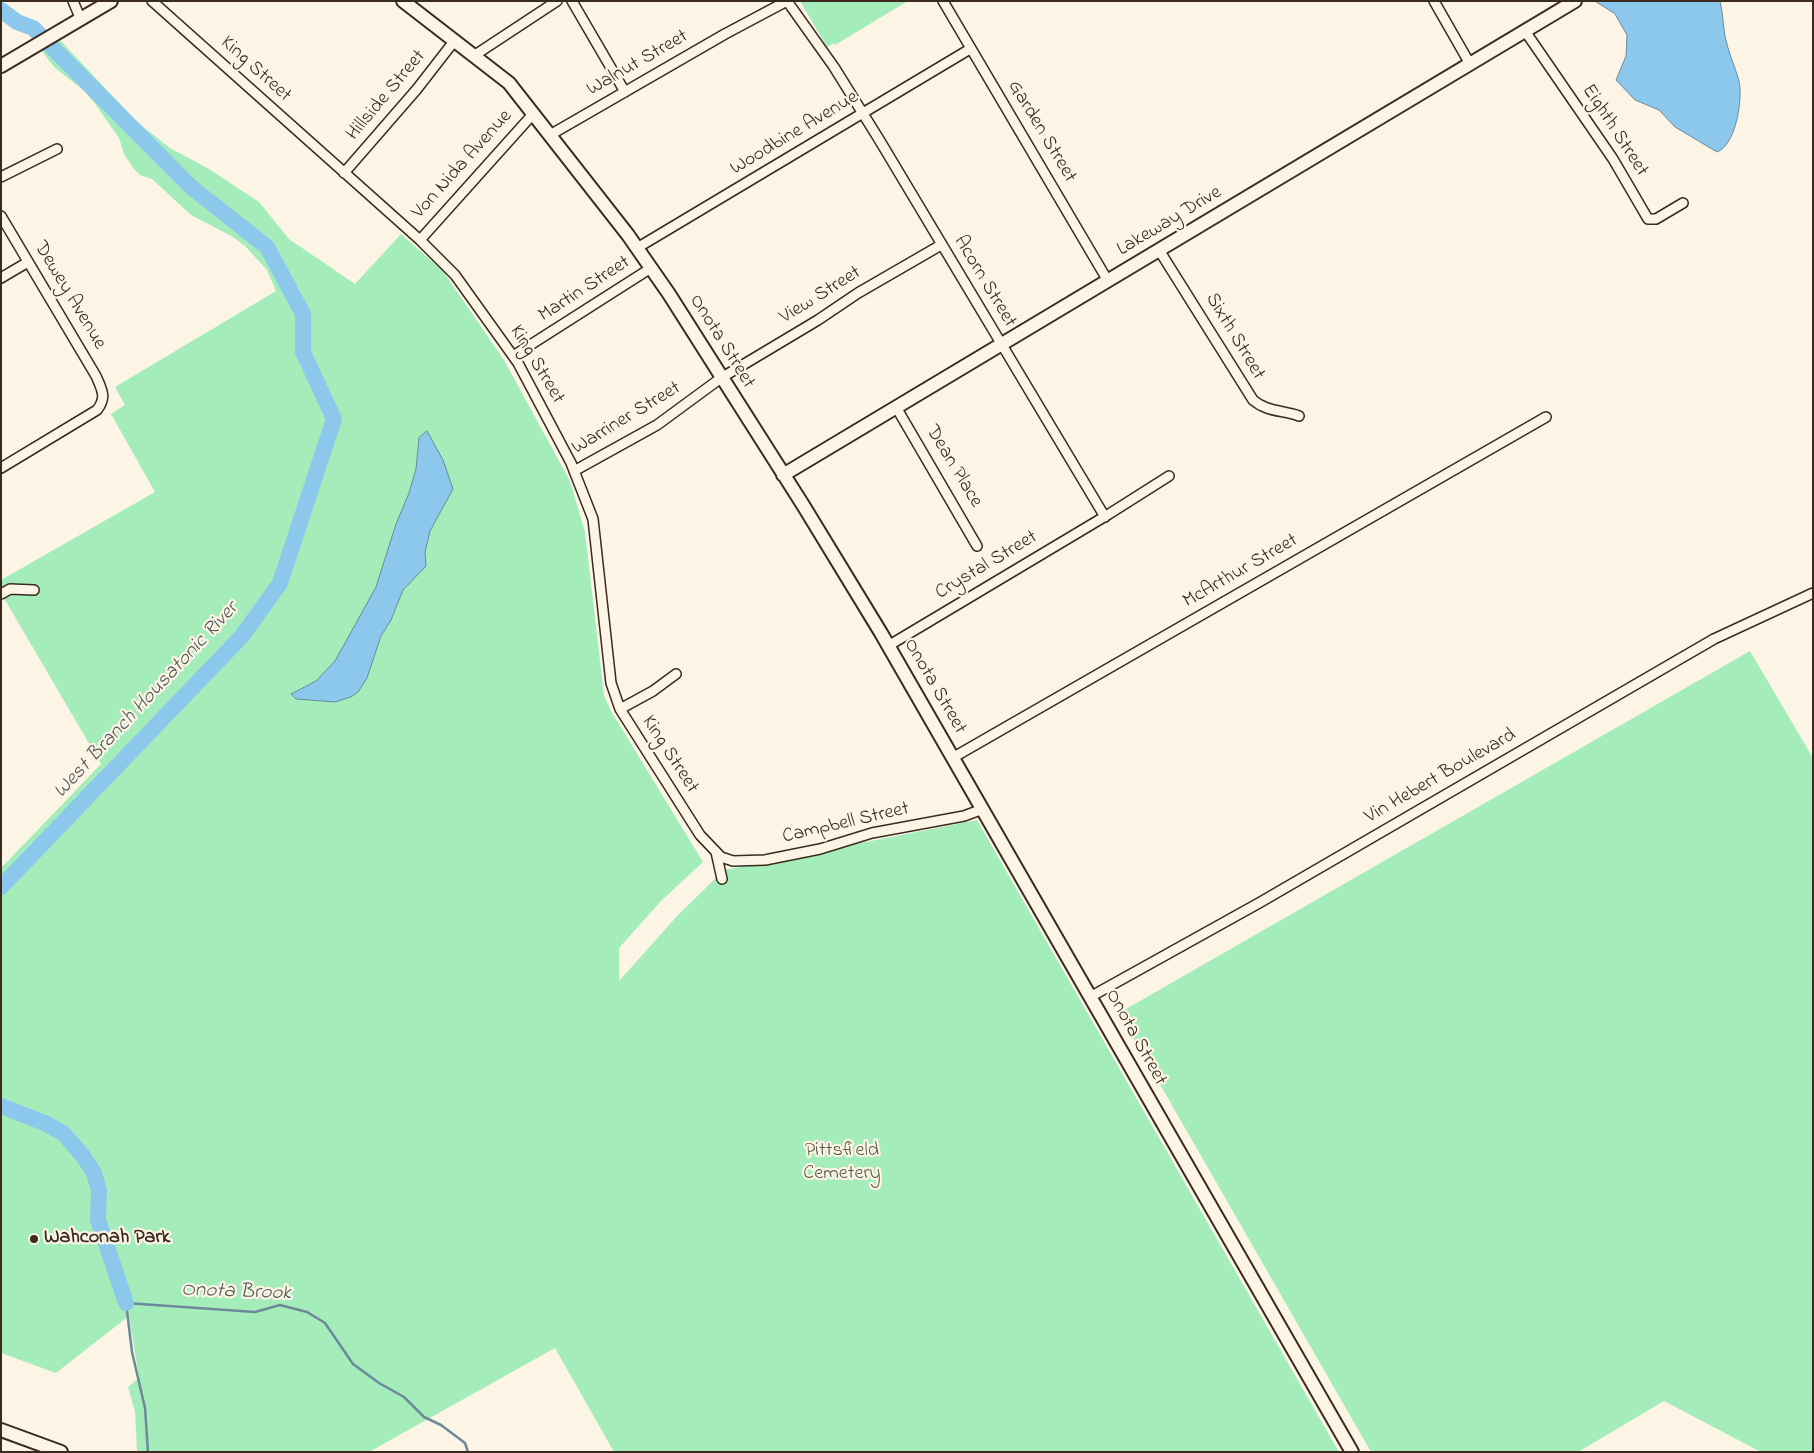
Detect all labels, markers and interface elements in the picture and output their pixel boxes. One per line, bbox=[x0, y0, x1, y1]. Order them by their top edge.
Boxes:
street label: Walnut Street bbox=[583, 25, 693, 103]
street label: King Street bbox=[214, 32, 296, 108]
street label: Hillside Street bbox=[342, 46, 432, 146]
street label: Garden Street bbox=[1001, 77, 1081, 187]
street label: Eighth Street bbox=[1575, 80, 1653, 182]
street label: Woodbine Avenue bbox=[727, 86, 863, 182]
street label: Von Nida Avenue bbox=[408, 105, 518, 225]
street label: Lakeway Drive bbox=[1113, 181, 1227, 263]
street label: Acorn Street bbox=[947, 232, 1021, 332]
street label: Dewey Avenue bbox=[27, 238, 111, 354]
street label: Martin Street bbox=[535, 251, 635, 329]
street label: View Street bbox=[776, 262, 866, 330]
street label: Sixth Street bbox=[1199, 289, 1269, 385]
street label: Onota Street bbox=[683, 291, 759, 393]
street label: King Street bbox=[503, 321, 569, 409]
street label: Warriner Street bbox=[568, 377, 686, 461]
street label: Dean Place bbox=[919, 422, 987, 512]
street label: Crystal Street bbox=[932, 526, 1042, 606]
street label: McArthur Street bbox=[1179, 529, 1303, 615]
water label: West Branch Housatonic River bbox=[49, 598, 245, 804]
street label: Onota Street bbox=[897, 635, 971, 739]
street label: King Street bbox=[635, 712, 703, 798]
street label: Vin Hebert Boulevard bbox=[1361, 724, 1521, 830]
street label: Campbell Street bbox=[780, 798, 912, 850]
street label: Onota Street bbox=[1099, 986, 1171, 1090]
park label: Pittsfield Cemetery bbox=[803, 1140, 881, 1187]
place label: Wahconah Park bbox=[44, 1227, 170, 1251]
marker: Wahconah Park bbox=[28, 1233, 40, 1245]
water label: Onota Brook bbox=[181, 1278, 291, 1308]

